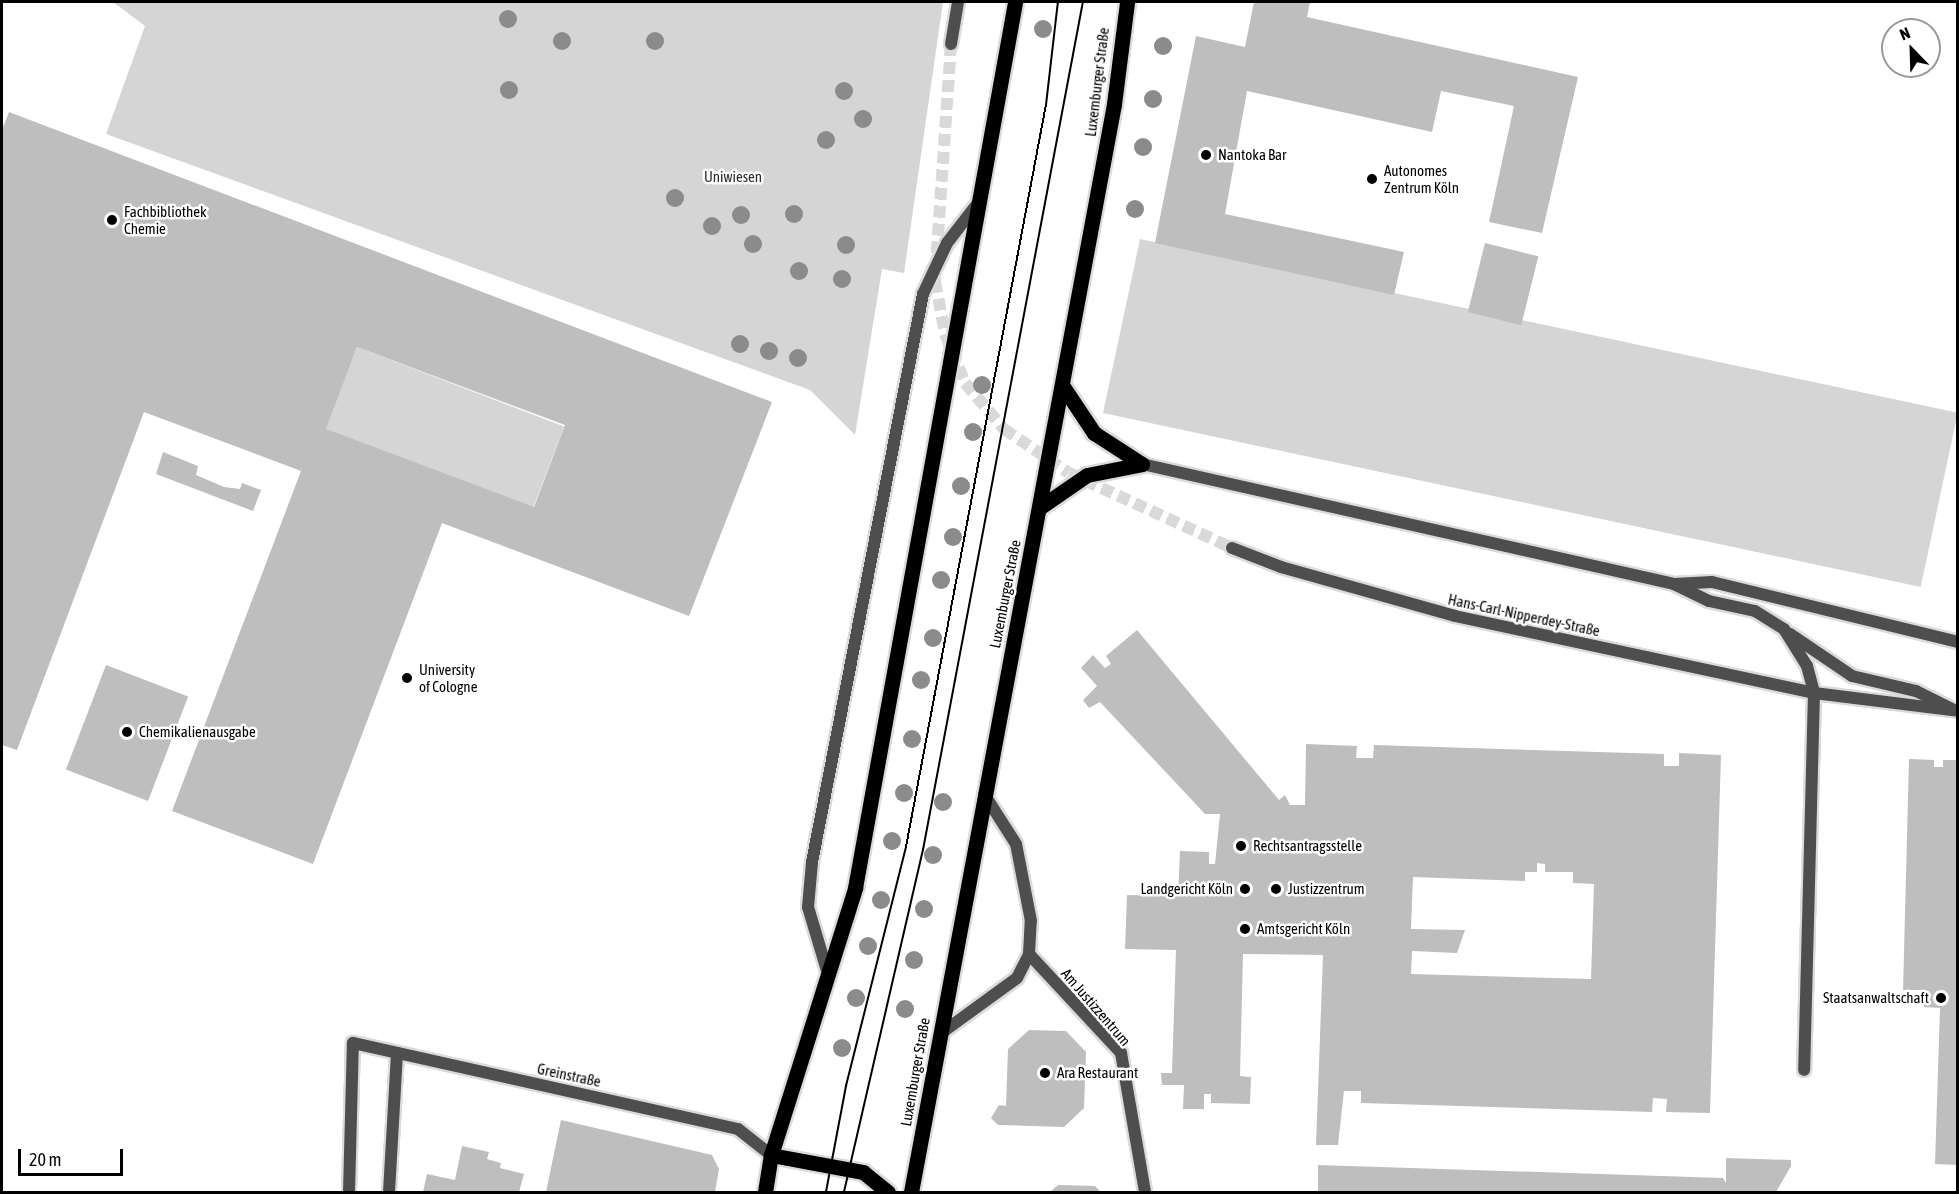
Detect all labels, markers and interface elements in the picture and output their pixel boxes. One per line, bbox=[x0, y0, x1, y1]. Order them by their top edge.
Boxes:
north arrow bbox=[1881, 18, 1941, 78]
text: N bbox=[1897, 23, 1913, 43]
street label: Luxemburger Straße bbox=[1081, 26, 1113, 138]
place label: Nantoka Bar bbox=[1218, 146, 1286, 164]
marker: Nantoka Bar bbox=[1199, 148, 1213, 162]
place label: Autonomes Zentrum Köln bbox=[1384, 161, 1459, 196]
park label: Uniwiesen bbox=[704, 168, 762, 186]
marker: Autonomes Zentrum Köln bbox=[1365, 172, 1379, 186]
place label: Fachbibliothek Chemie bbox=[124, 202, 207, 237]
marker: Fachbibliothek Chemie bbox=[105, 213, 119, 227]
street label: Luxemburger Straße bbox=[986, 538, 1024, 650]
street label: Hans-Carl-Nipperdey-Straße bbox=[1446, 590, 1602, 640]
place label: University of Cologne bbox=[419, 660, 477, 695]
marker: University of Cologne bbox=[400, 671, 414, 685]
place label: Chemikalienausgabe bbox=[139, 723, 256, 741]
marker: Chemikalienausgabe bbox=[120, 725, 134, 739]
place label: Rechtsantragsstelle bbox=[1253, 837, 1362, 855]
marker: Rechtsantragsstelle bbox=[1234, 839, 1248, 853]
place label: Landgericht Köln bbox=[1140, 880, 1233, 898]
place label: Justizzentrum bbox=[1288, 880, 1365, 898]
marker: Landgericht Köln bbox=[1238, 882, 1252, 896]
marker: Justizzentrum bbox=[1269, 882, 1283, 896]
place label: Amtsgericht Köln bbox=[1257, 920, 1350, 938]
marker: Amtsgericht Köln bbox=[1238, 922, 1252, 936]
street label: Am Justizzentrum bbox=[1057, 965, 1135, 1049]
place label: Staatsanwaltschaft bbox=[1823, 989, 1929, 1007]
marker: Staatsanwaltschaft bbox=[1934, 991, 1948, 1005]
street label: Luxemburger Straße bbox=[897, 1016, 933, 1128]
street label: Greinstraße bbox=[536, 1059, 602, 1091]
place label: Ara Restaurant bbox=[1057, 1064, 1138, 1082]
marker: Ara Restaurant bbox=[1038, 1066, 1052, 1080]
scale bar bbox=[21, 1137, 126, 1175]
text: 20 m bbox=[29, 1149, 61, 1170]

